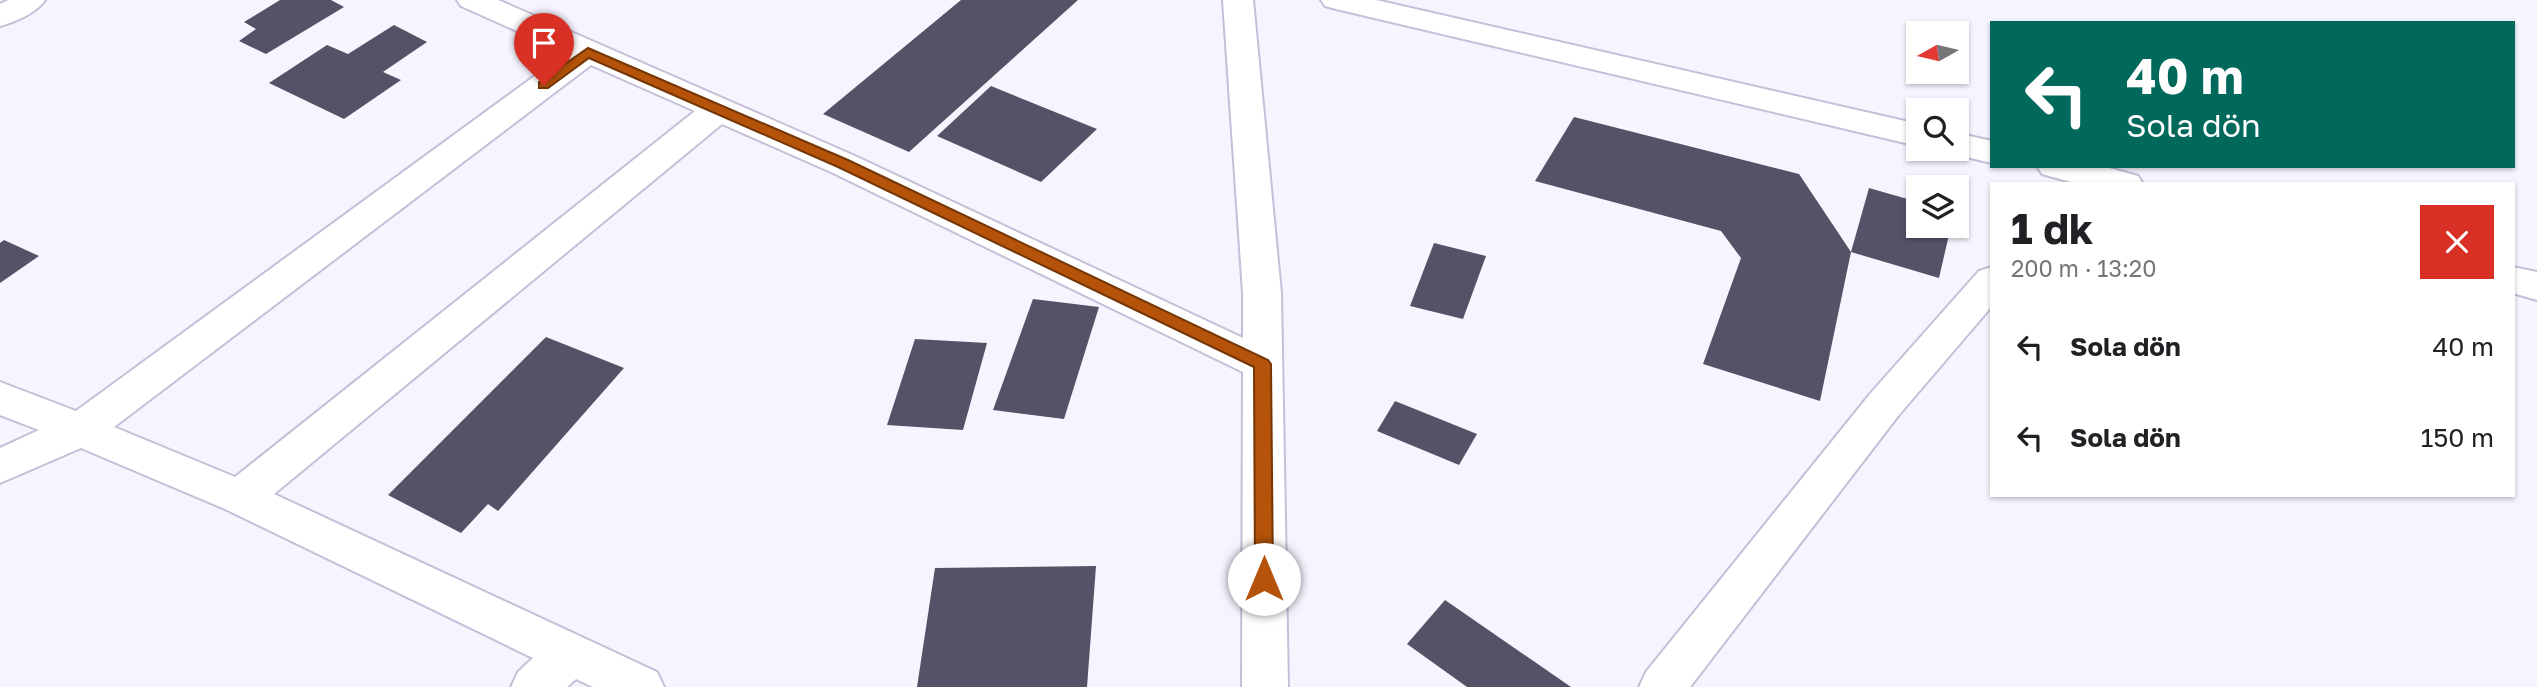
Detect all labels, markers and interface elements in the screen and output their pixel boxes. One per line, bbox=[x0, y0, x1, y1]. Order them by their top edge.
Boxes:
pin bbox=[514, 13, 574, 85]
north arrow bbox=[1906, 21, 1969, 84]
map controls bbox=[1906, 21, 1969, 238]
icon: arrive bbox=[525, 24, 563, 62]
text: 40 m bbox=[2126, 46, 2244, 105]
icon: left bbox=[2011, 49, 2102, 140]
button: search bbox=[1906, 98, 1969, 161]
text: Sola dön bbox=[2126, 106, 2261, 144]
button: layers bbox=[1906, 175, 1969, 238]
text: 1 dk bbox=[2011, 203, 2093, 253]
button: close bbox=[2420, 205, 2494, 279]
text: 200 m · 13:20 bbox=[2011, 254, 2156, 282]
icon: left bbox=[2011, 328, 2049, 366]
text: Sola dön bbox=[2070, 331, 2181, 362]
text: 40 m bbox=[2433, 331, 2494, 362]
icon: left bbox=[2011, 419, 2049, 457]
text: Sola dön bbox=[2070, 422, 2181, 453]
text: 150 m bbox=[2421, 422, 2494, 453]
position arrow bbox=[1227, 542, 1301, 616]

